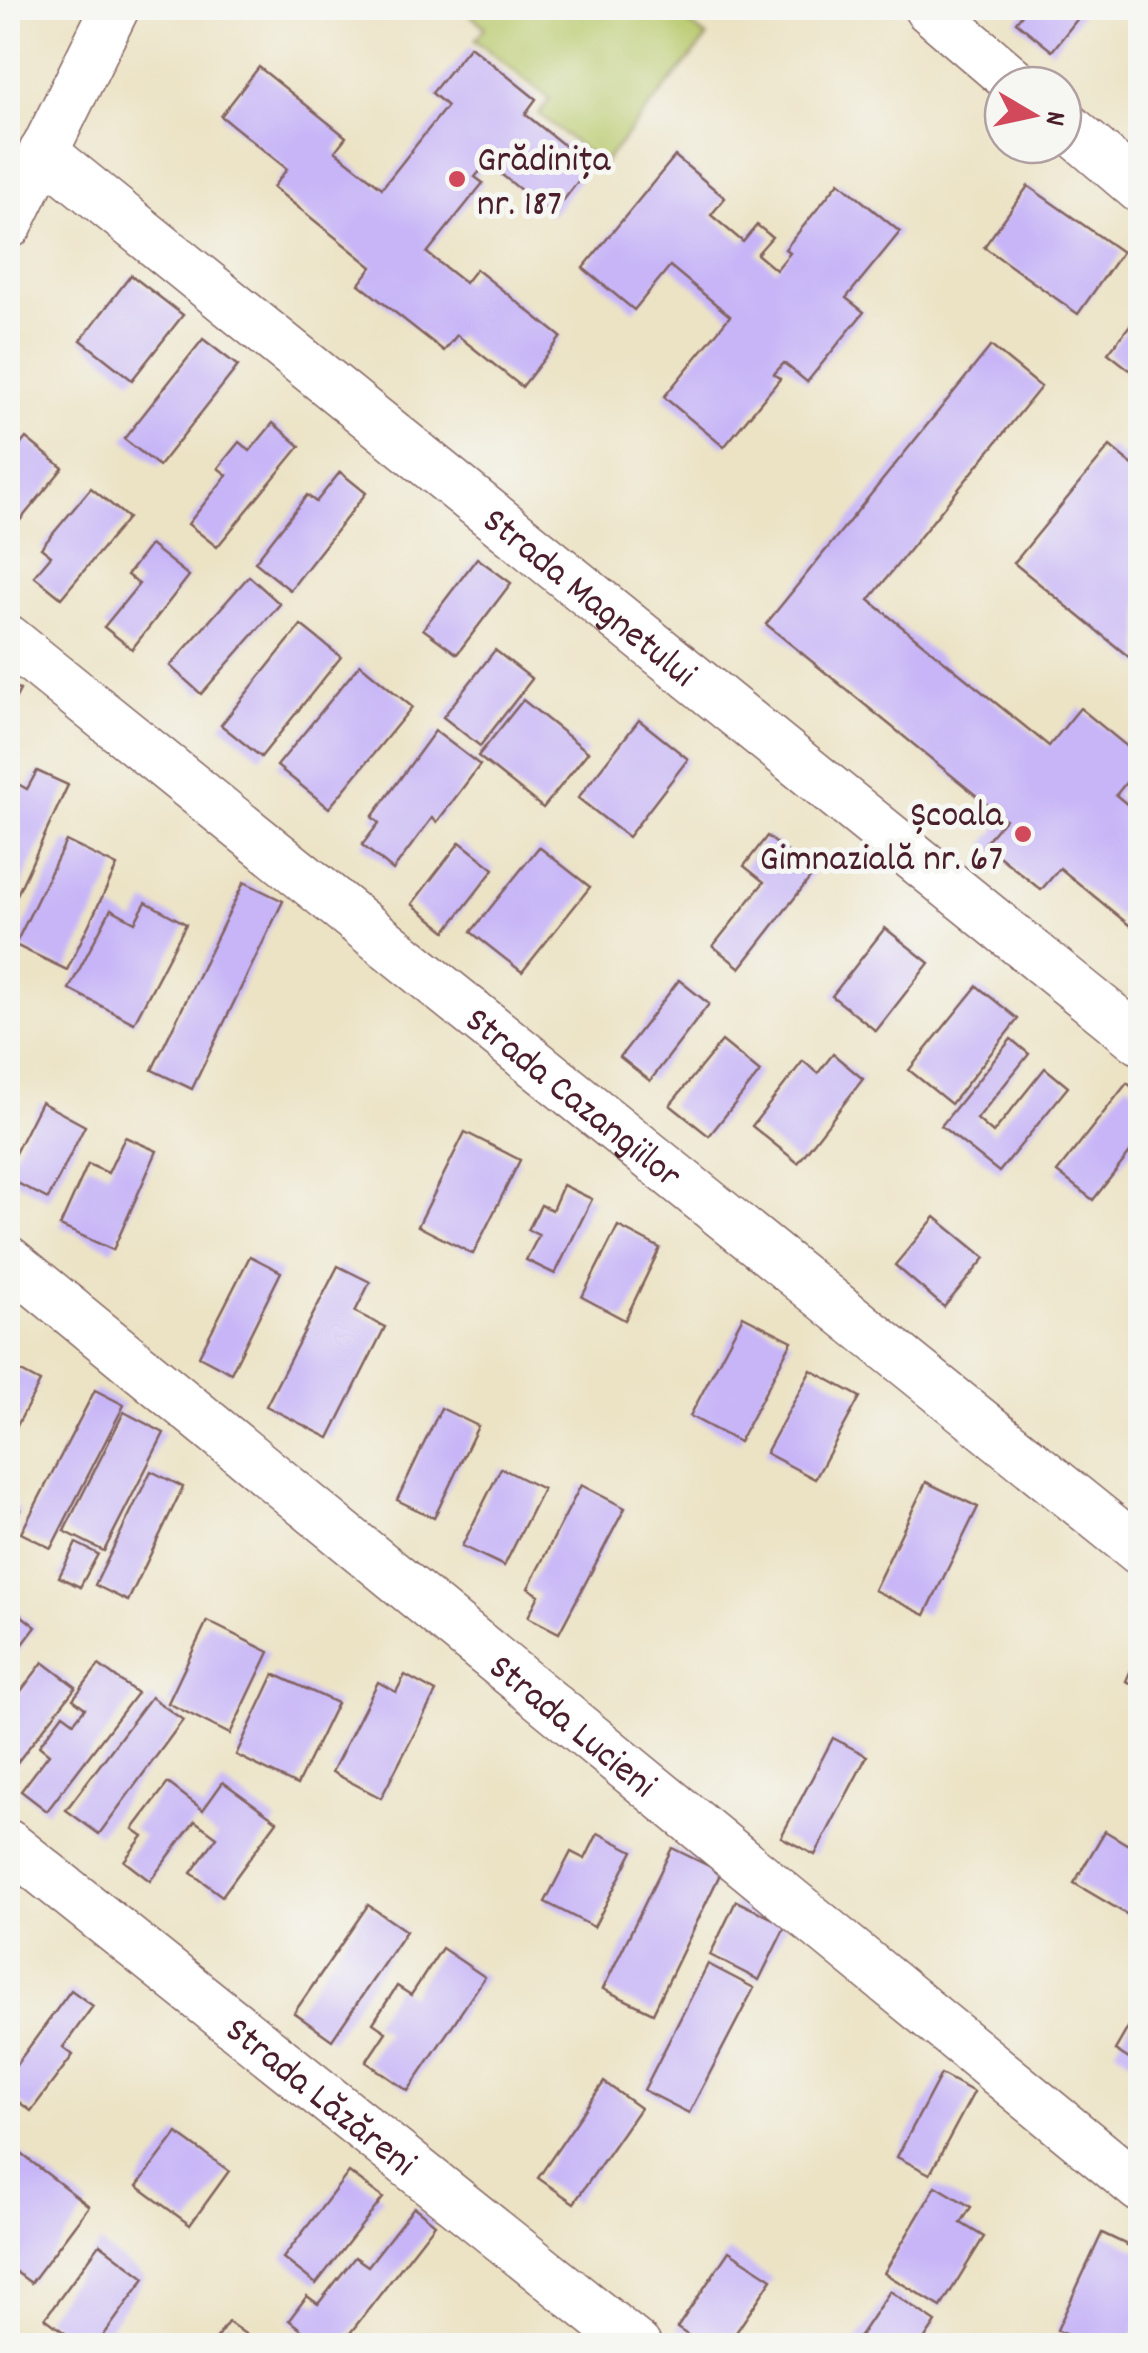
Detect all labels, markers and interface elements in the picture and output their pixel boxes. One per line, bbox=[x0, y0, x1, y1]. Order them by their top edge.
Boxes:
north arrow bbox=[983, 65, 1083, 165]
text: N bbox=[1032, 108, 1074, 128]
place label: Grădinița nr. 187 bbox=[477, 135, 612, 234]
marker: Grădinița nr. 187 bbox=[446, 168, 468, 190]
street label: Strada Magnetului bbox=[469, 496, 706, 703]
place label: Școala Gimnazială nr. 67 bbox=[760, 790, 1004, 889]
marker: Școala Gimnazială nr. 67 bbox=[1012, 823, 1034, 845]
street label: Strada Cazangiilor bbox=[451, 996, 692, 1204]
street label: Strada Lucieni bbox=[475, 1643, 666, 1814]
street label: Strada Lăzăreni bbox=[212, 2006, 426, 2192]

